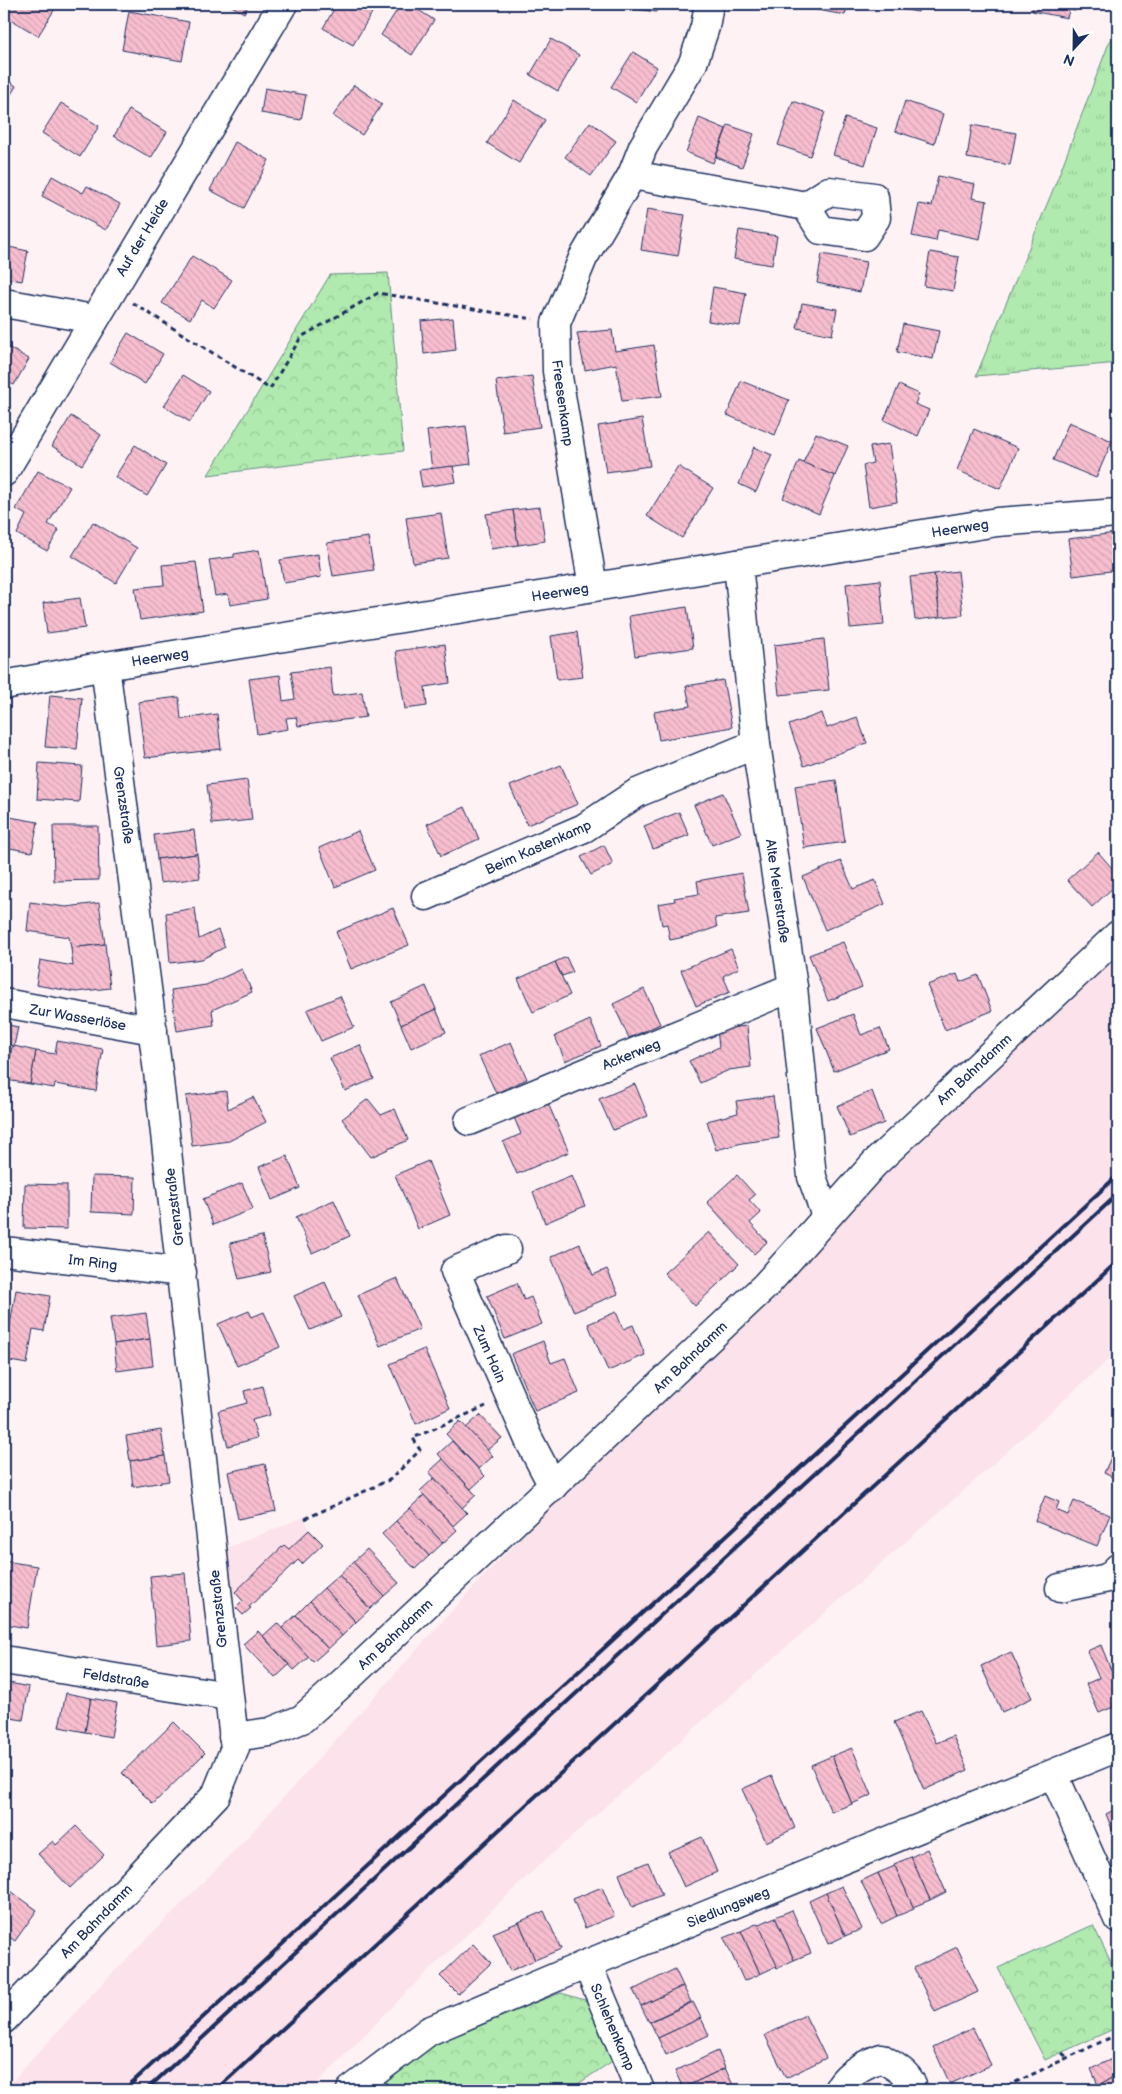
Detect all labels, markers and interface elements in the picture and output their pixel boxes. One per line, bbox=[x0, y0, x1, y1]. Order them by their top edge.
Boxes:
north arrow bbox=[1050, 22, 1100, 72]
text: N bbox=[1061, 50, 1077, 69]
street label: Auf der Heide bbox=[113, 195, 172, 279]
street label: Freesenkamp bbox=[548, 359, 577, 447]
street label: Heerweg bbox=[930, 516, 990, 541]
street label: Heerweg bbox=[530, 580, 590, 605]
street label: Heerweg bbox=[130, 645, 190, 670]
street label: Grenzstraße bbox=[110, 765, 137, 845]
street label: Beim Kastenkamp bbox=[482, 816, 594, 879]
street label: Alte Meierstraße bbox=[762, 838, 793, 944]
street label: Zur Wasserlöse bbox=[27, 1000, 127, 1034]
street label: Am Bahndamm bbox=[933, 1030, 1015, 1108]
street label: Ackerweg bbox=[600, 1035, 663, 1074]
street label: Grenzstraße bbox=[161, 1167, 188, 1247]
street label: Im Ring bbox=[68, 1251, 118, 1274]
street label: Am Bahndamm bbox=[650, 1318, 731, 1397]
street label: Zum Hain bbox=[469, 1322, 510, 1386]
street label: Grenzstraße bbox=[206, 1569, 231, 1649]
street label: Am Bahndamm bbox=[354, 1595, 436, 1673]
street label: Feldstraße bbox=[81, 1665, 150, 1692]
street label: Am Bahndamm bbox=[57, 1881, 136, 1962]
street label: Siedlungsweg bbox=[684, 1883, 772, 1932]
street label: Schlehenkamp bbox=[587, 1981, 639, 2073]

